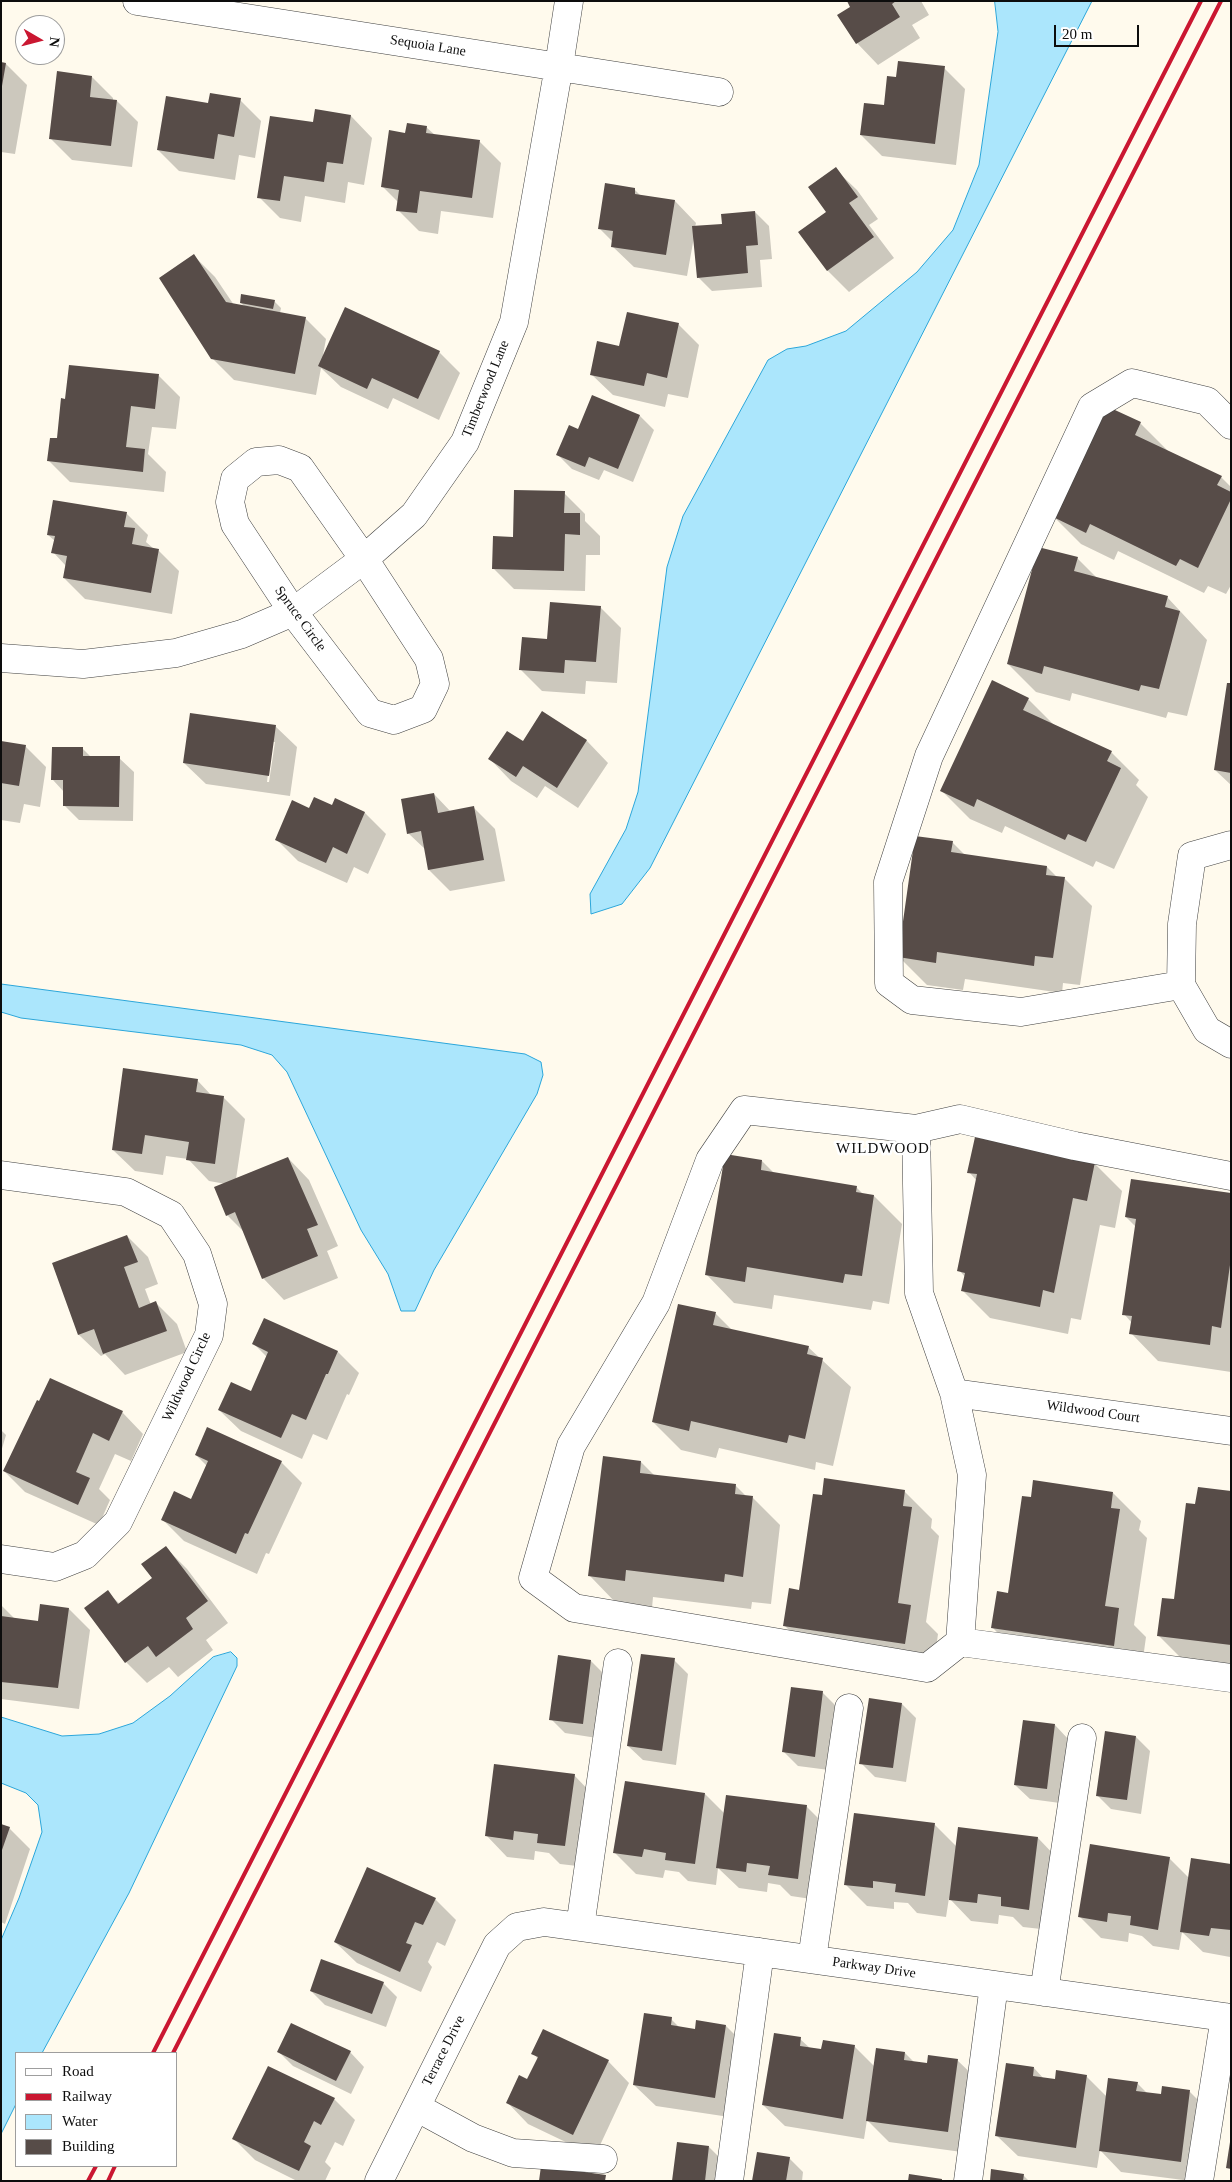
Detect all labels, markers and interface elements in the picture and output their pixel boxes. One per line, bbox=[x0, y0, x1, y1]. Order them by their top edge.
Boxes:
north arrow bbox=[15, 15, 65, 65]
scale bar bbox=[1057, 15, 1142, 47]
text: 20 m bbox=[1062, 26, 1092, 42]
street label: Sequoia Lane bbox=[389, 32, 467, 60]
text: N bbox=[46, 36, 62, 48]
street label: Timberwood Lane bbox=[459, 338, 513, 440]
street label: Spruce Circle bbox=[271, 583, 329, 655]
district label: WILDWOOD bbox=[835, 1140, 931, 1158]
street label: Wildwood Circle bbox=[159, 1330, 215, 1424]
street label: Wildwood Court bbox=[1045, 1397, 1141, 1427]
street label: Parkway Drive bbox=[831, 1954, 917, 1982]
street label: Terrace Drive bbox=[419, 2013, 469, 2089]
legend bbox=[15, 2052, 178, 2167]
text: Road bbox=[62, 2063, 94, 2079]
text: Railway bbox=[62, 2088, 112, 2104]
text: Water bbox=[62, 2113, 97, 2129]
text: Building bbox=[62, 2138, 115, 2154]

